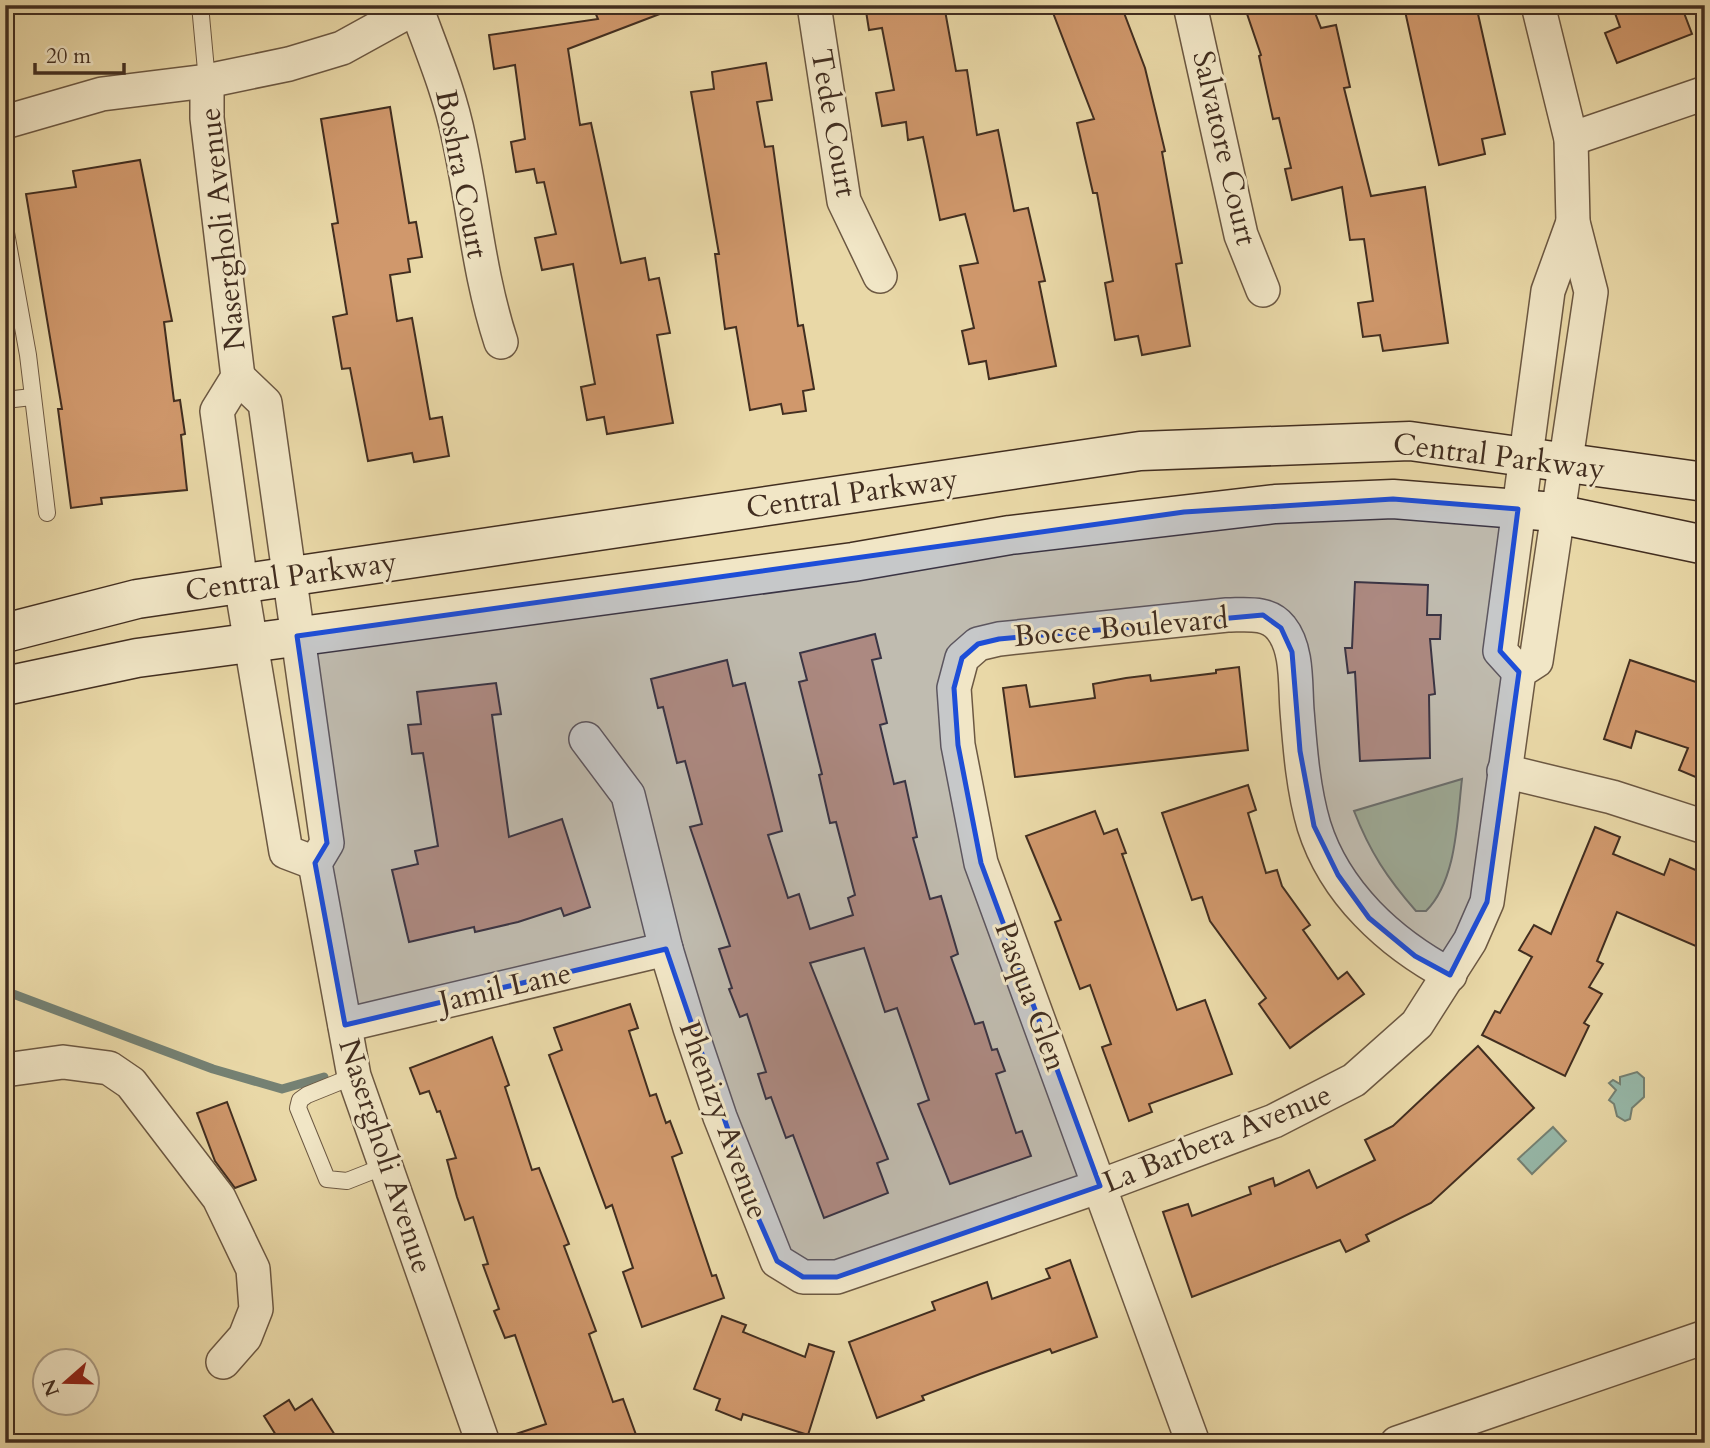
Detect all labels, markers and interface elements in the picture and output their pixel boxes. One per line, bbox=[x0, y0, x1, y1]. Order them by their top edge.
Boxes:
scale bar bbox=[35, 32, 124, 76]
text: 20 m bbox=[46, 42, 91, 71]
street label: Tede Court bbox=[800, 46, 867, 201]
street label: Salvatore Court bbox=[1182, 47, 1267, 250]
street label: Boshra Court bbox=[425, 86, 498, 263]
street label: Nasergholi Avenue bbox=[189, 105, 256, 352]
street label: Central Parkway bbox=[1391, 423, 1607, 490]
street label: Central Parkway bbox=[744, 458, 961, 529]
street label: Central Parkway bbox=[183, 541, 400, 612]
street label: Bocce Boulevard bbox=[1012, 598, 1230, 657]
street label: Pasqua Glen bbox=[985, 916, 1077, 1077]
street label: Jamil Lane bbox=[431, 952, 575, 1023]
street label: Phenizy Avenue bbox=[669, 1015, 778, 1225]
street label: Nasergholi Avenue bbox=[328, 1034, 443, 1279]
street label: La Barbera Avenue bbox=[1097, 1074, 1337, 1203]
north arrow bbox=[32, 1346, 102, 1416]
text: N bbox=[36, 1375, 66, 1400]

